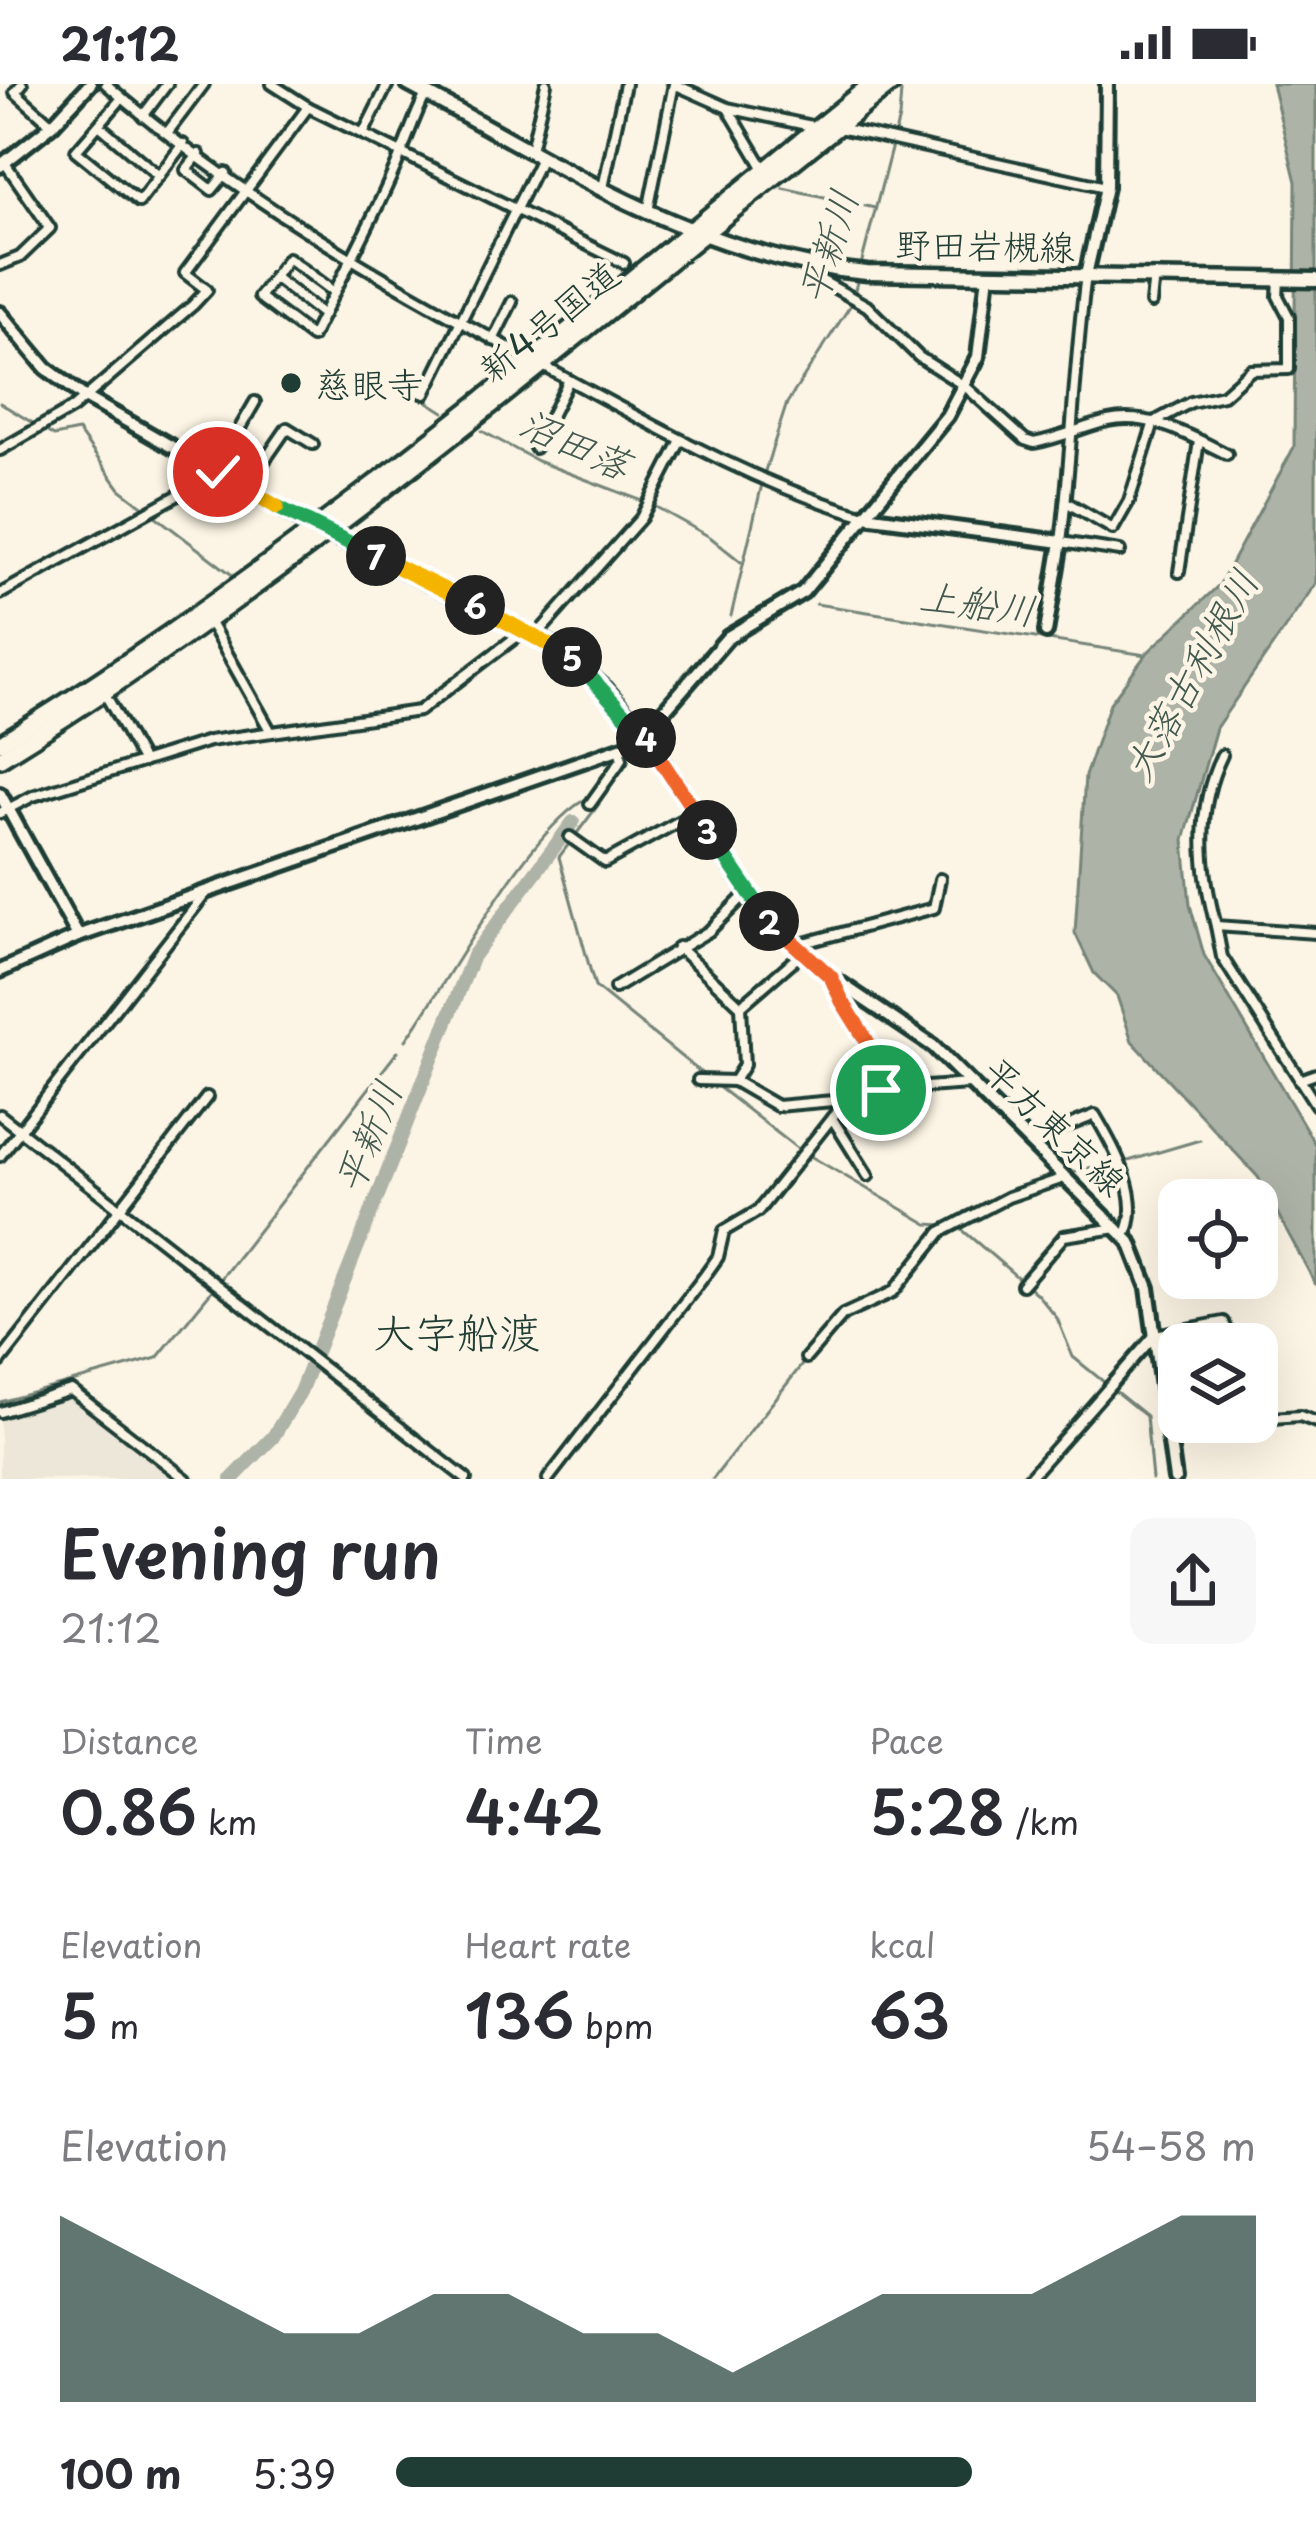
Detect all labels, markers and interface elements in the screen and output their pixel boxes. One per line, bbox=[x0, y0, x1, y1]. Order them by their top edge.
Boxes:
text: 21:12 bbox=[60, 8, 179, 76]
water label: 平新川 bbox=[781, 181, 871, 311]
street label: 野田岩槻線 bbox=[895, 215, 1075, 273]
street label: 新4号国道 bbox=[466, 246, 630, 394]
place label: 慈眼寺 bbox=[315, 356, 423, 410]
marker: 慈眼寺 bbox=[278, 370, 304, 396]
water label: 沼田落 bbox=[511, 391, 644, 494]
pin bbox=[167, 421, 269, 523]
icon: check bbox=[185, 439, 251, 505]
pin: 7 bbox=[346, 526, 406, 586]
text: 7 bbox=[367, 531, 385, 581]
water label: 大落古利根川 bbox=[1106, 557, 1272, 791]
water label: 上船川 bbox=[916, 564, 1040, 638]
pin: 6 bbox=[445, 575, 505, 635]
text: 6 bbox=[463, 580, 487, 630]
pin: 5 bbox=[542, 627, 602, 687]
text: 5 bbox=[561, 632, 583, 682]
pin: 4 bbox=[616, 708, 676, 768]
text: 4 bbox=[635, 713, 657, 763]
pin: 3 bbox=[677, 800, 737, 860]
text: 3 bbox=[696, 805, 718, 855]
pin: 2 bbox=[739, 891, 799, 951]
text: 2 bbox=[757, 896, 781, 946]
pin bbox=[830, 1039, 932, 1141]
street label: 平方東京線 bbox=[972, 1043, 1140, 1207]
icon: arrive bbox=[848, 1057, 914, 1123]
water label: 平新川 bbox=[317, 1071, 415, 1201]
map controls bbox=[1158, 1179, 1278, 1443]
button: locate bbox=[1158, 1179, 1278, 1299]
district label: 大字船渡 bbox=[373, 1299, 541, 1362]
button: layers bbox=[1158, 1323, 1278, 1443]
text: Evening run bbox=[60, 1502, 441, 1601]
button: share bbox=[1130, 1518, 1256, 1644]
text: 21:12 bbox=[60, 1597, 161, 1656]
text: Distance bbox=[60, 1715, 198, 1765]
text: Time bbox=[465, 1715, 543, 1765]
text: Pace bbox=[869, 1715, 944, 1765]
text: 0.86 bbox=[60, 1765, 197, 1855]
text: 4:42 bbox=[465, 1765, 603, 1855]
text: 5:28 bbox=[869, 1765, 1005, 1855]
text: km bbox=[197, 1796, 257, 1846]
text: /km bbox=[1005, 1796, 1079, 1846]
text: Elevation bbox=[60, 1919, 202, 1969]
text: Heart rate bbox=[465, 1919, 631, 1969]
text: kcal bbox=[869, 1919, 935, 1969]
text: 5 bbox=[60, 1969, 98, 2059]
text: 136 bbox=[465, 1969, 574, 2059]
text: 63 bbox=[869, 1969, 950, 2059]
text: m bbox=[98, 2000, 139, 2050]
text: bpm bbox=[574, 2000, 654, 2050]
text: Elevation bbox=[60, 2115, 228, 2174]
text: 54–58 m bbox=[1086, 2115, 1256, 2174]
text: 100 m bbox=[60, 2443, 182, 2502]
text: 5:39 bbox=[252, 2443, 336, 2502]

